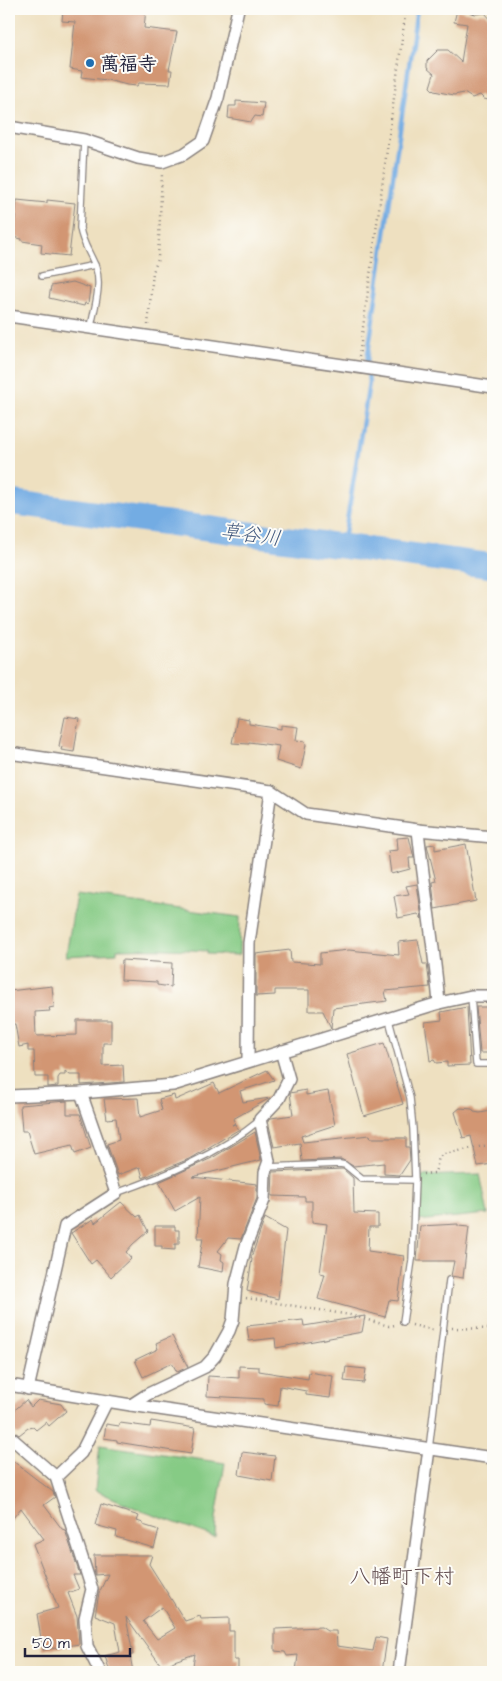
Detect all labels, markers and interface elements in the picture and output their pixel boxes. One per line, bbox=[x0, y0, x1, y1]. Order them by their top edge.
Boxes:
place label: 萬福寺 bbox=[100, 51, 157, 78]
marker: 萬福寺 bbox=[84, 57, 96, 69]
water label: 草谷川 bbox=[219, 517, 283, 553]
district label: 八幡町下村 bbox=[350, 1562, 455, 1591]
scale bar bbox=[25, 1626, 130, 1658]
text: 50 m bbox=[32, 1633, 70, 1654]

